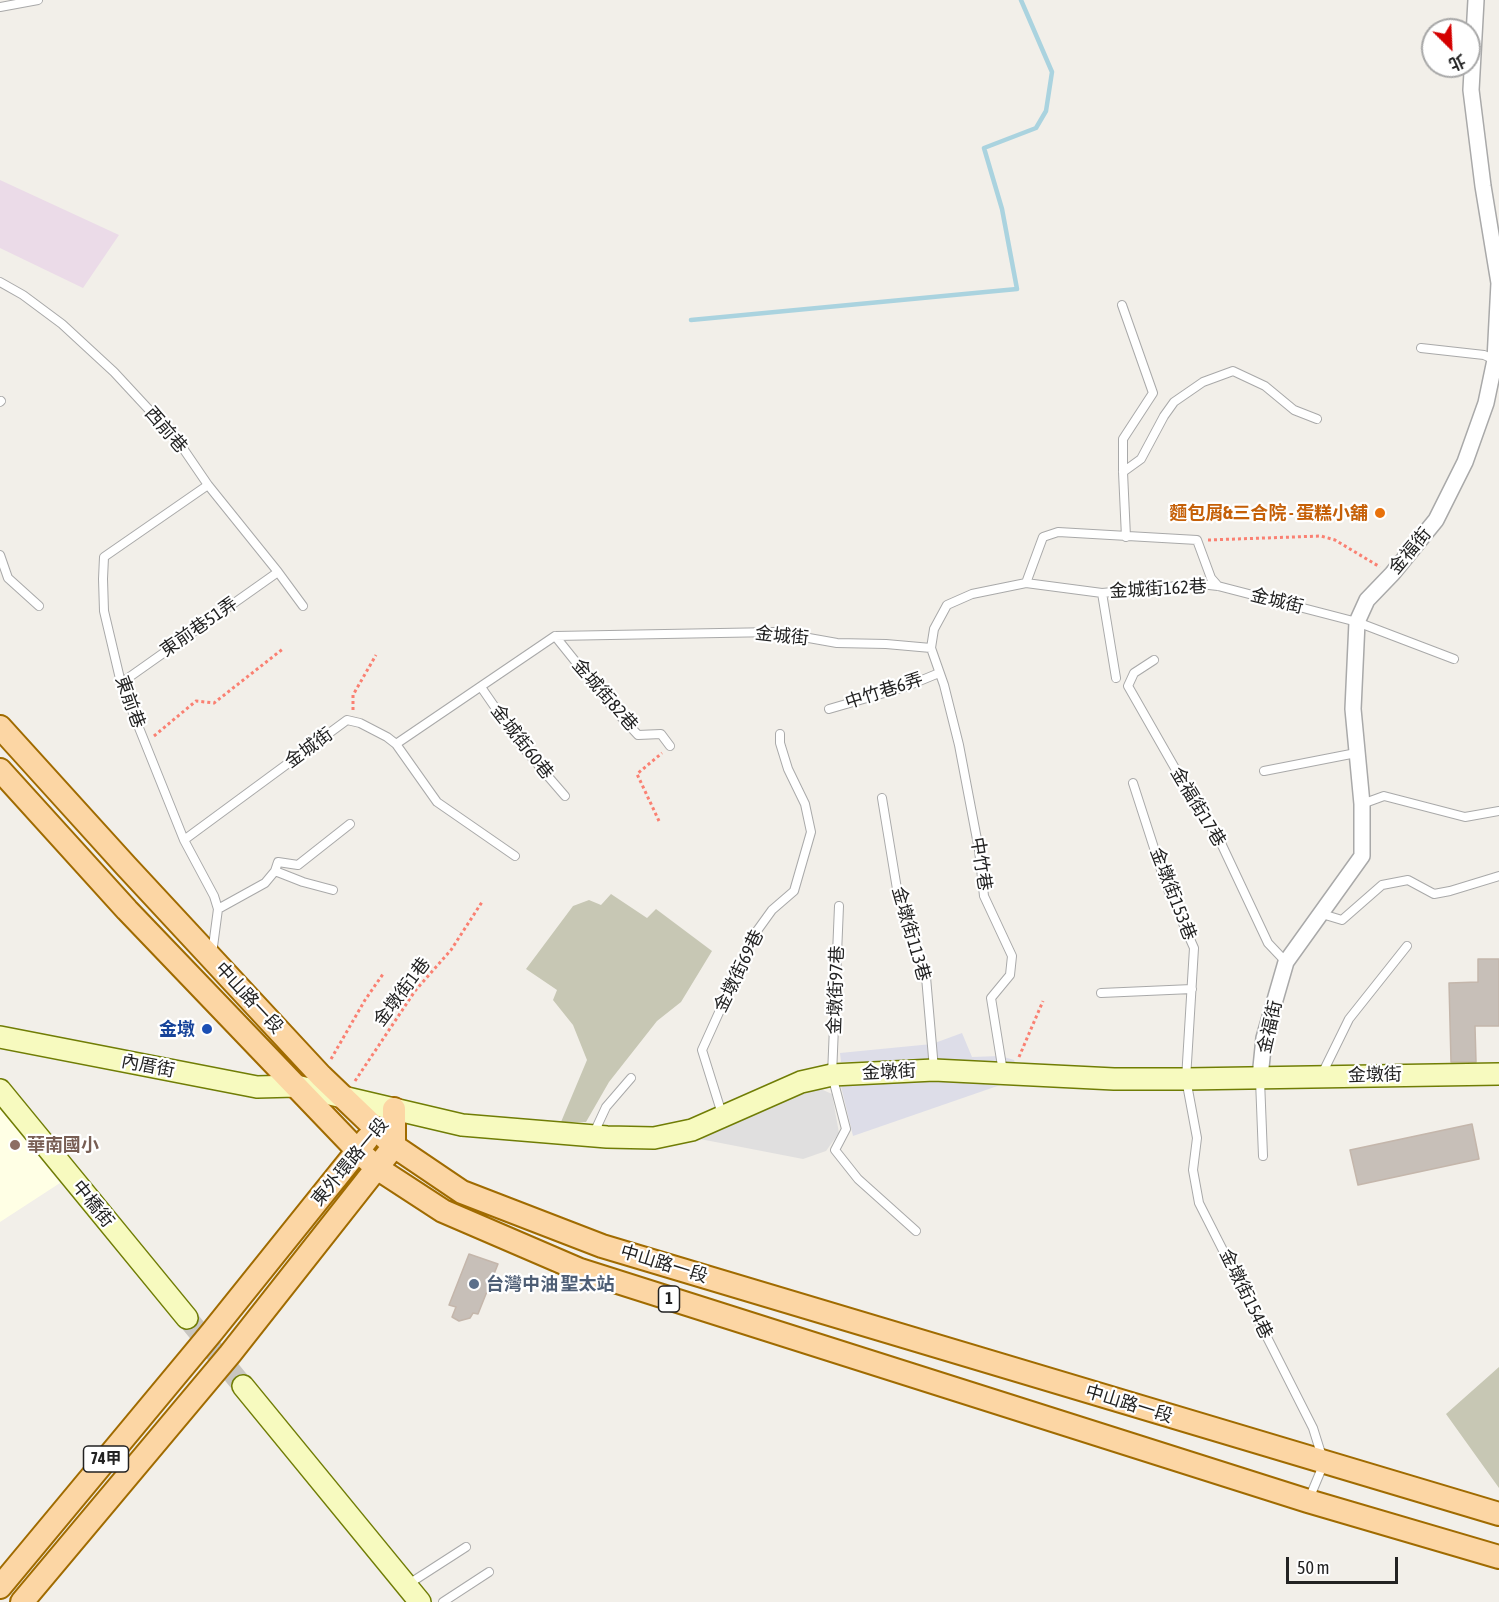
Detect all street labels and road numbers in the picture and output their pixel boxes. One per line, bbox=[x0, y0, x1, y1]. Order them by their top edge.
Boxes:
street label: 西前巷 bbox=[140, 403, 192, 457]
street label: 金福街 bbox=[1384, 523, 1436, 579]
street label: 金城街162巷 bbox=[1109, 576, 1207, 602]
street label: 金城街 bbox=[1248, 584, 1306, 618]
street label: 東前巷51弄 bbox=[156, 593, 242, 661]
street label: 金城街 bbox=[754, 622, 810, 650]
street label: 金城街82巷 bbox=[568, 654, 642, 736]
street label: 中竹巷6弄 bbox=[842, 668, 926, 714]
street label: 東前巷 bbox=[111, 673, 149, 731]
street label: 金城街60巷 bbox=[486, 700, 558, 784]
street label: 金城街 bbox=[281, 723, 337, 773]
street label: 金福街17巷 bbox=[1166, 763, 1230, 851]
street label: 中竹巷 bbox=[966, 836, 996, 892]
street label: 金墩街153巷 bbox=[1145, 845, 1201, 943]
street label: 金墩街113巷 bbox=[887, 884, 935, 984]
street label: 金墩街69巷 bbox=[710, 926, 768, 1016]
street label: 金墩街97巷 bbox=[824, 945, 848, 1035]
street label: 金墩街1巷 bbox=[369, 953, 435, 1031]
street label: 中山路一段 bbox=[210, 958, 288, 1038]
street label: 金福街 bbox=[1253, 998, 1287, 1056]
street label: 內厝街 bbox=[119, 1050, 177, 1082]
street label: 金墩街 bbox=[861, 1060, 917, 1084]
street label: 金墩街 bbox=[1348, 1064, 1402, 1086]
street label: 東外環路一段 bbox=[307, 1114, 393, 1210]
street label: 中橋街 bbox=[68, 1176, 118, 1232]
street label: 中山路一段 bbox=[618, 1241, 710, 1287]
street label: 金墩街154巷 bbox=[1215, 1246, 1277, 1342]
road number: 1 bbox=[658, 1286, 680, 1312]
street label: 中山路一段 bbox=[1083, 1381, 1175, 1427]
road number: 74甲 bbox=[84, 1446, 128, 1472]

